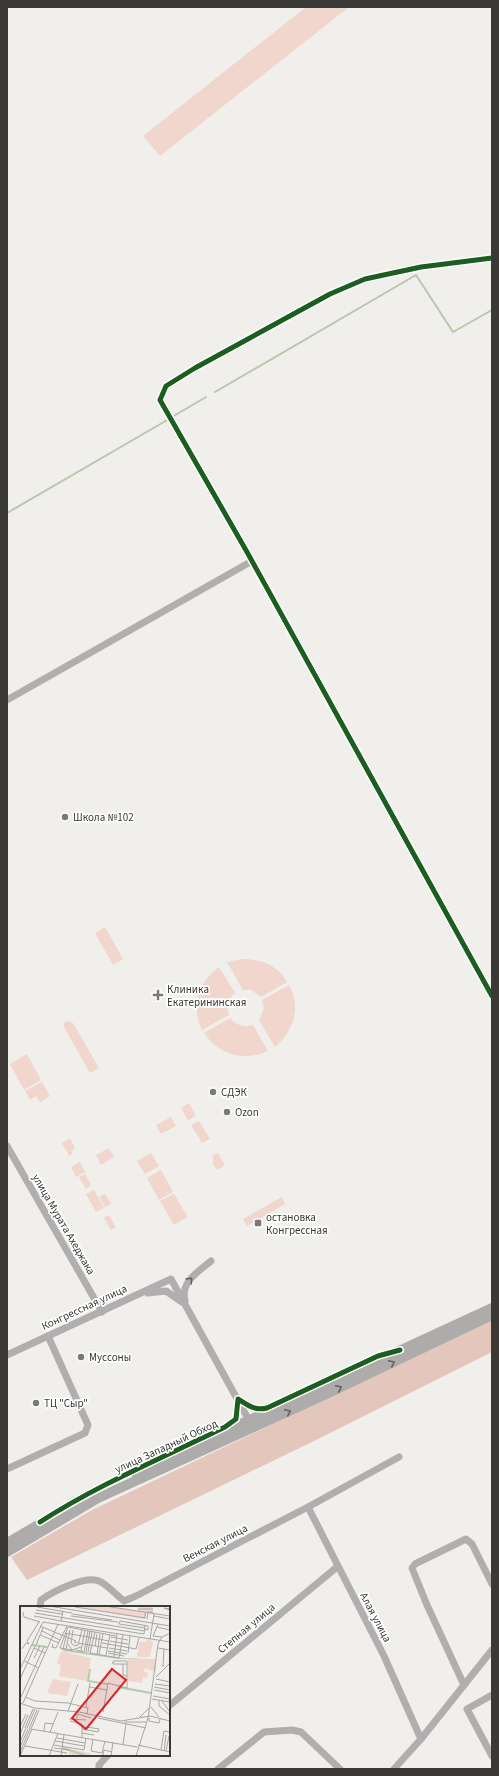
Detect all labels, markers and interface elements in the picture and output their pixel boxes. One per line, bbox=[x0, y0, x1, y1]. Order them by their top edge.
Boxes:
place label: Школа №102 bbox=[73, 810, 134, 825]
marker: Школа №102 bbox=[60, 812, 70, 822]
place label: Клиника Екатерининская bbox=[167, 982, 246, 1010]
marker: Клиника Екатерининская bbox=[152, 989, 164, 1001]
place label: СДЭК bbox=[221, 1085, 248, 1100]
marker: СДЭК bbox=[208, 1087, 218, 1097]
place label: Ozon bbox=[235, 1105, 259, 1120]
marker: Ozon bbox=[222, 1107, 232, 1117]
street label: улица Мурата Ахеджака bbox=[29, 1171, 99, 1277]
place label: остановка Конгрессная bbox=[266, 1210, 328, 1238]
marker: остановка Конгрессная bbox=[253, 1218, 263, 1228]
one-way arrow bbox=[185, 1277, 193, 1284]
street label: Конгрессная улица bbox=[39, 1281, 129, 1334]
place label: Муссоны bbox=[89, 1350, 131, 1365]
marker: Муссоны bbox=[76, 1352, 86, 1362]
one-way arrow bbox=[387, 1360, 395, 1368]
one-way arrow bbox=[335, 1385, 343, 1393]
place label: ТЦ "Сыр" bbox=[44, 1396, 88, 1411]
marker: ТЦ "Сыр" bbox=[31, 1398, 41, 1408]
one-way arrow bbox=[284, 1408, 291, 1416]
street label: улица Западный Обход bbox=[112, 1416, 220, 1477]
street label: Венская улица bbox=[180, 1521, 250, 1566]
street label: Алая улица bbox=[356, 1590, 395, 1645]
street label: Степная улица bbox=[214, 1600, 278, 1657]
inset map bbox=[20, 1606, 170, 1756]

